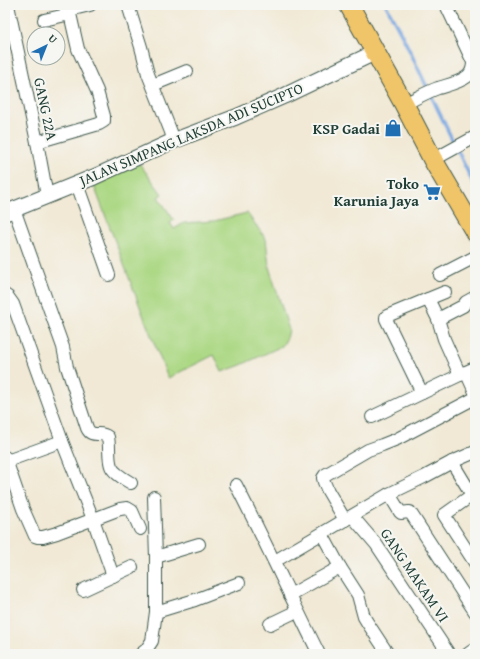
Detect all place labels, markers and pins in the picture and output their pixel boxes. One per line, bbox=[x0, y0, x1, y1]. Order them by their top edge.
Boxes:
place label: KSP Gadai bbox=[313, 118, 380, 139]
shop icon: KSP Gadai bbox=[383, 118, 403, 138]
place label: Toko Karunia Jaya bbox=[334, 173, 419, 211]
supermarket icon: Toko Karunia Jaya bbox=[422, 182, 442, 202]

